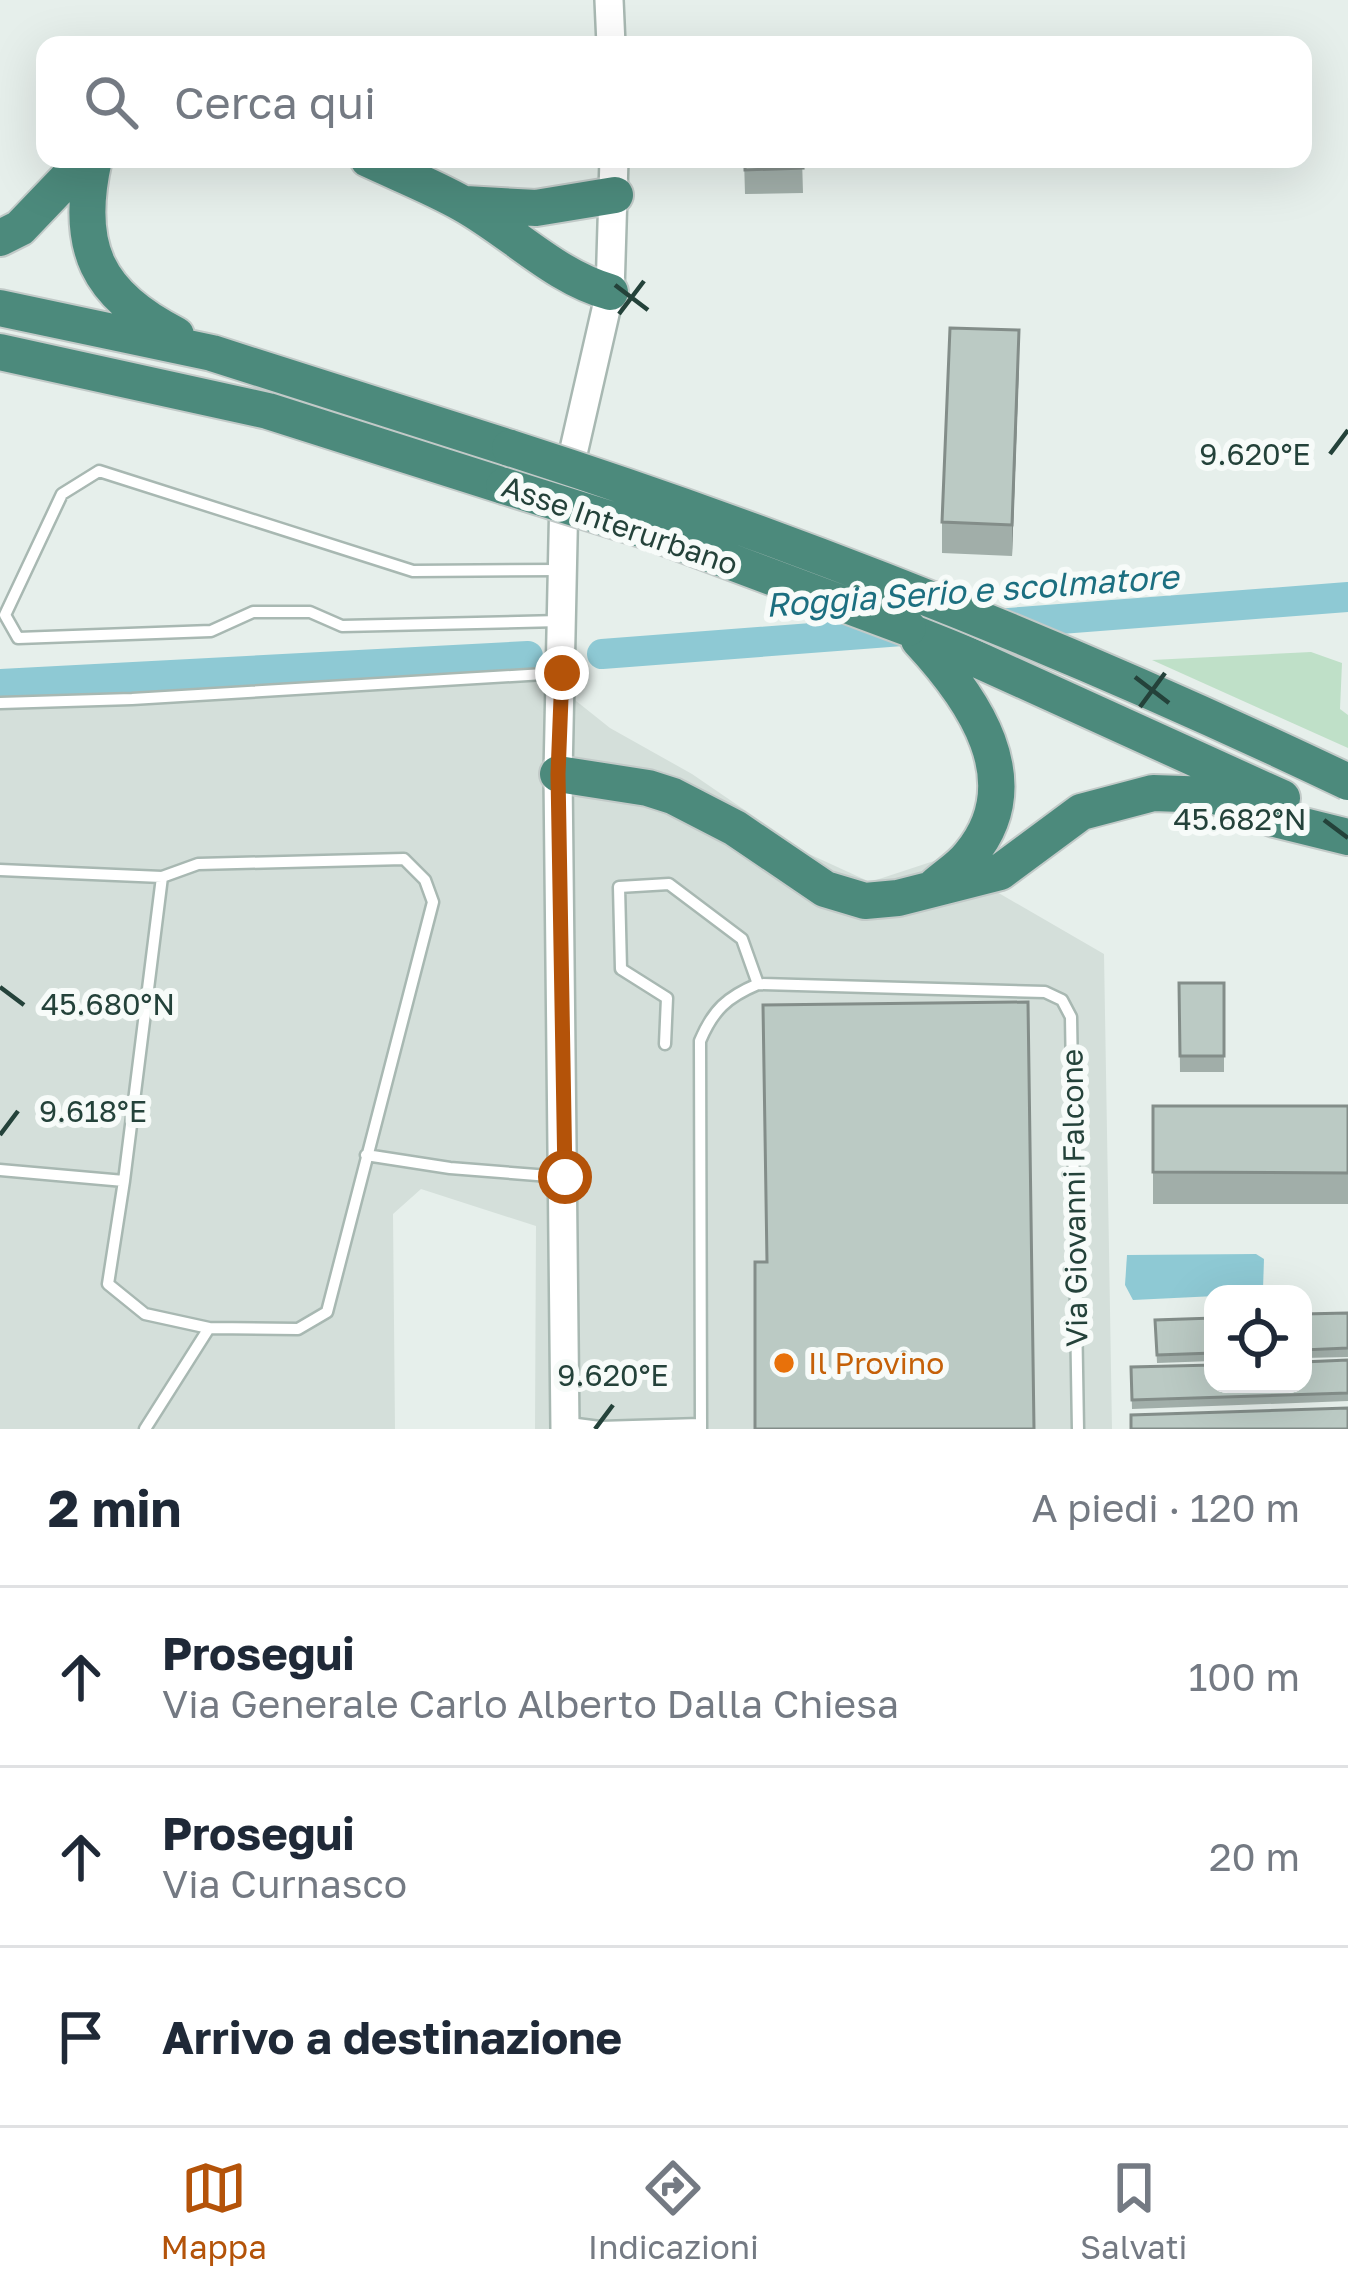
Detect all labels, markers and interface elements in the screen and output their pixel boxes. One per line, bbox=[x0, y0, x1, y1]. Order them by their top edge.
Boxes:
search box bbox=[36, 36, 1312, 168]
icon: search bbox=[78, 69, 144, 135]
text: Cerca qui bbox=[174, 75, 376, 129]
text: 9.620°E bbox=[1199, 436, 1311, 472]
street label: Asse Interurbano bbox=[497, 468, 743, 582]
water label: Roggia Serio e scolmatore bbox=[764, 556, 1183, 624]
route end bbox=[535, 646, 589, 700]
text: 45.682°N bbox=[1173, 801, 1307, 837]
text: 45.680°N bbox=[41, 986, 175, 1022]
street label: Via Giovanni Falcone bbox=[1053, 1049, 1095, 1347]
text: 9.618°E bbox=[39, 1093, 147, 1129]
route start bbox=[538, 1150, 592, 1204]
map controls bbox=[1204, 1285, 1312, 1393]
button: locate bbox=[1204, 1285, 1312, 1393]
place label: Il Provino bbox=[808, 1345, 944, 1381]
marker: Il Provino bbox=[771, 1350, 797, 1376]
text: 9.620°E bbox=[557, 1357, 669, 1393]
text: 2 min bbox=[48, 1477, 181, 1538]
text: A piedi · 120 m bbox=[1031, 1484, 1300, 1531]
text: Prosegui bbox=[162, 1626, 355, 1680]
icon: ahead bbox=[48, 1644, 114, 1710]
text: 100 m bbox=[1188, 1653, 1300, 1700]
text: Via Generale Carlo Alberto Dalla Chiesa bbox=[162, 1680, 899, 1727]
text: Prosegui bbox=[162, 1806, 355, 1860]
icon: ahead bbox=[48, 1824, 114, 1890]
text: 20 m bbox=[1209, 1833, 1300, 1880]
text: Via Curnasco bbox=[162, 1860, 407, 1907]
icon: arrive bbox=[48, 2004, 114, 2070]
text: Arrivo a destinazione bbox=[162, 2010, 622, 2064]
tab: Mappa bbox=[161, 2155, 267, 2266]
tab: Indicazioni bbox=[588, 2155, 759, 2266]
tab: Salvati bbox=[1080, 2155, 1187, 2266]

